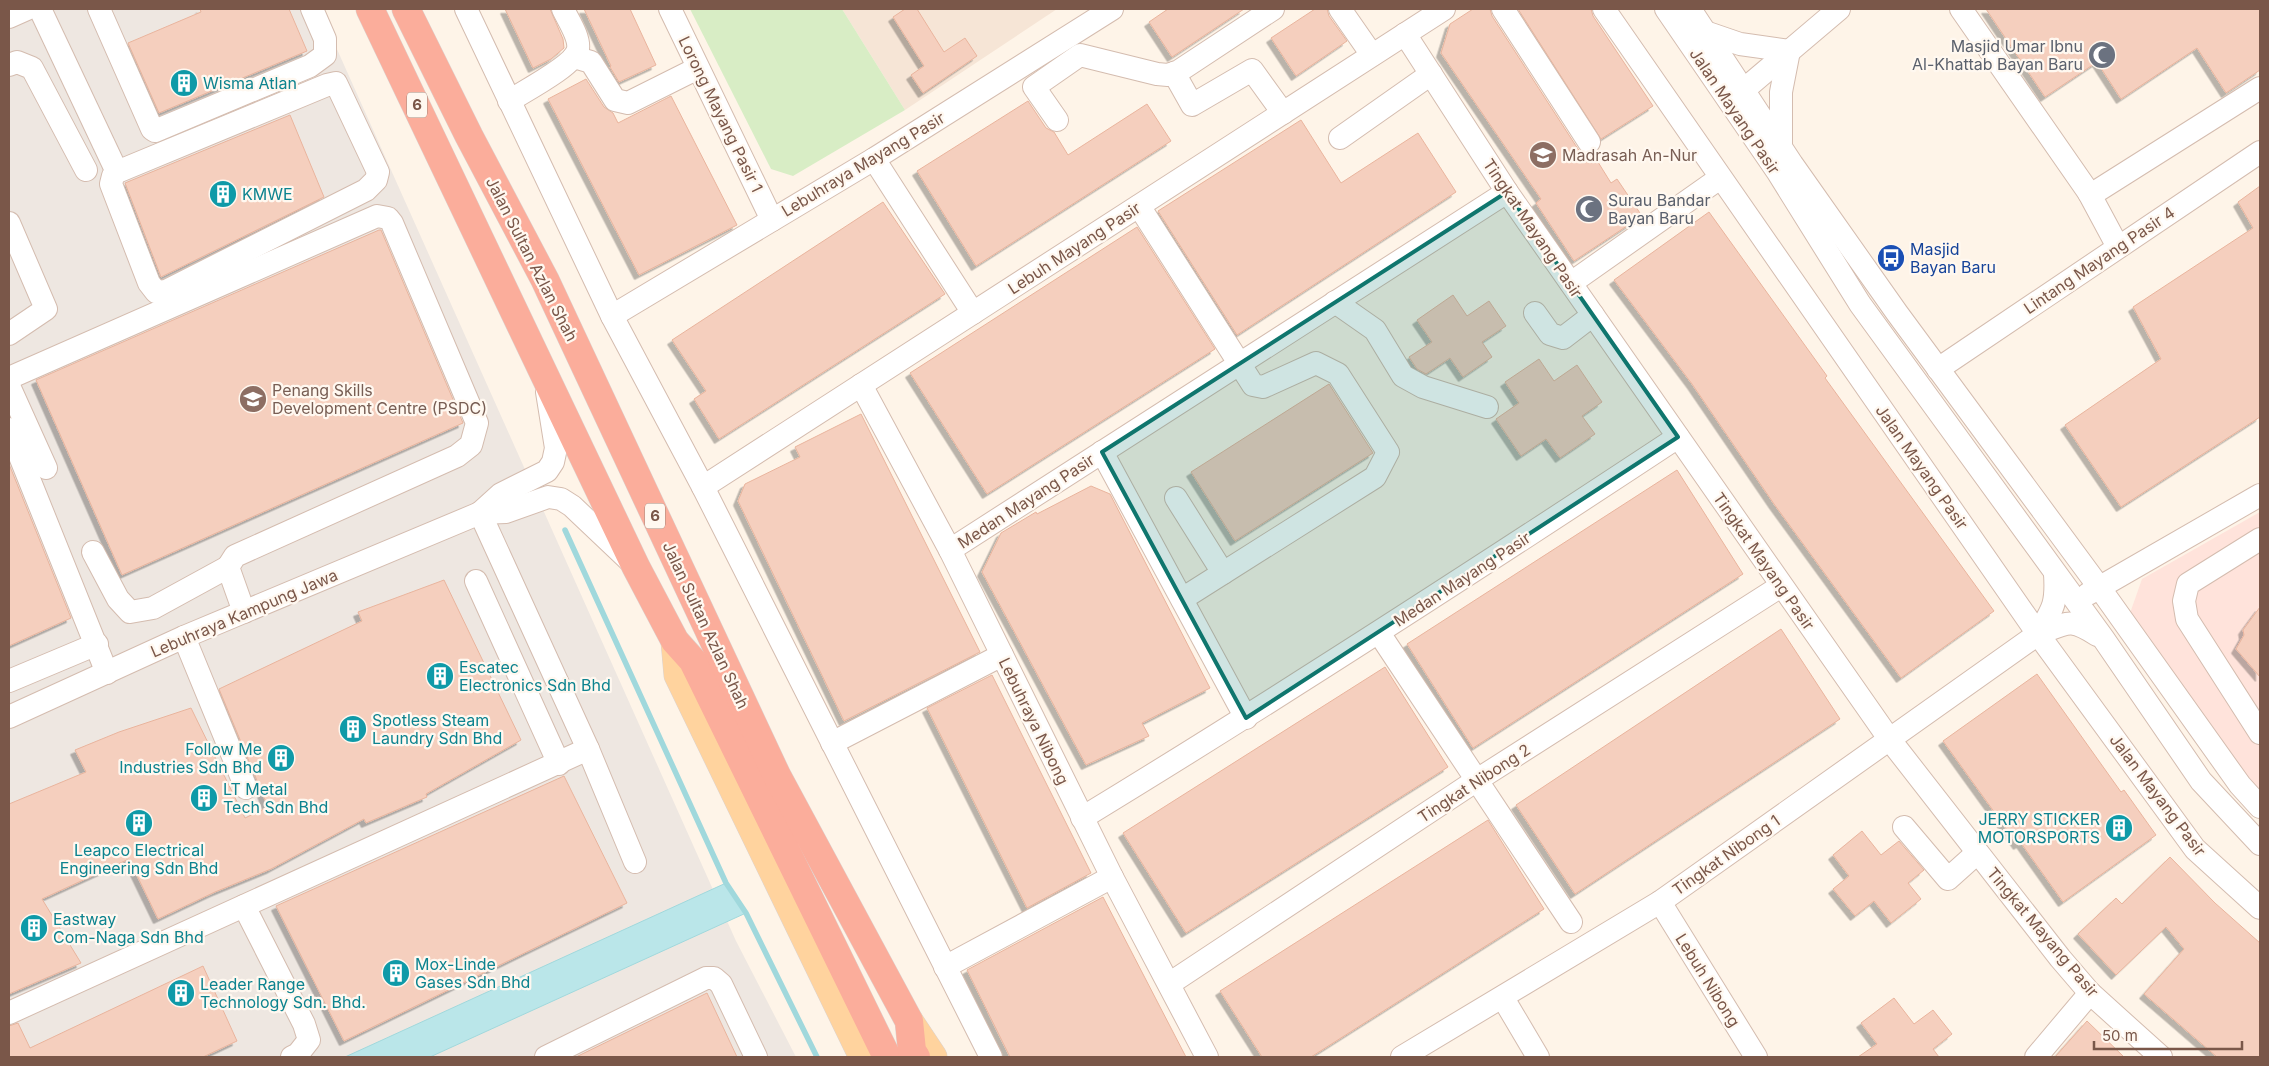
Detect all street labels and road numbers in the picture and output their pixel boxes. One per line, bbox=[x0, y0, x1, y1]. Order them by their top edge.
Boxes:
street label: Lorong Mayang Pasir 1 bbox=[674, 33, 768, 195]
street label: Jalan Mayang Pasir bbox=[1686, 44, 1784, 178]
road number: 6 bbox=[407, 92, 427, 118]
street label: Lebuhraya Mayang Pasir bbox=[778, 107, 948, 221]
street label: Tingkat Mayang Pasir bbox=[1479, 155, 1587, 301]
street label: Jalan Sultan Azlan Shah bbox=[482, 173, 582, 345]
street label: Lebuh Mayang Pasir bbox=[1004, 198, 1144, 298]
street label: Lintang Mayang Pasir 4 bbox=[2020, 202, 2178, 318]
street label: Jalan Mayang Pasir bbox=[1872, 401, 1972, 533]
street label: Medan Mayang Pasir bbox=[954, 449, 1098, 553]
street label: Tingkat Mayang Pasir bbox=[1709, 488, 1819, 634]
road number: 6 bbox=[645, 504, 665, 528]
street label: Medan Mayang Pasir bbox=[1390, 527, 1534, 631]
street label: Jalan Sultan Azlan Shah bbox=[659, 538, 753, 712]
street label: Lebuhraya Kampung Jawa bbox=[147, 564, 341, 662]
street label: Lebuhraya Nibong bbox=[995, 654, 1073, 788]
street label: Jalan Mayang Pasir bbox=[2106, 730, 2210, 860]
street label: Tingkat Nibong 2 bbox=[1414, 739, 1534, 827]
street label: Tingkat Nibong 1 bbox=[1668, 811, 1784, 899]
street label: Tingkat Mayang Pasir bbox=[1983, 863, 2103, 1001]
street label: Lebuh Nibong bbox=[1671, 930, 1745, 1030]

